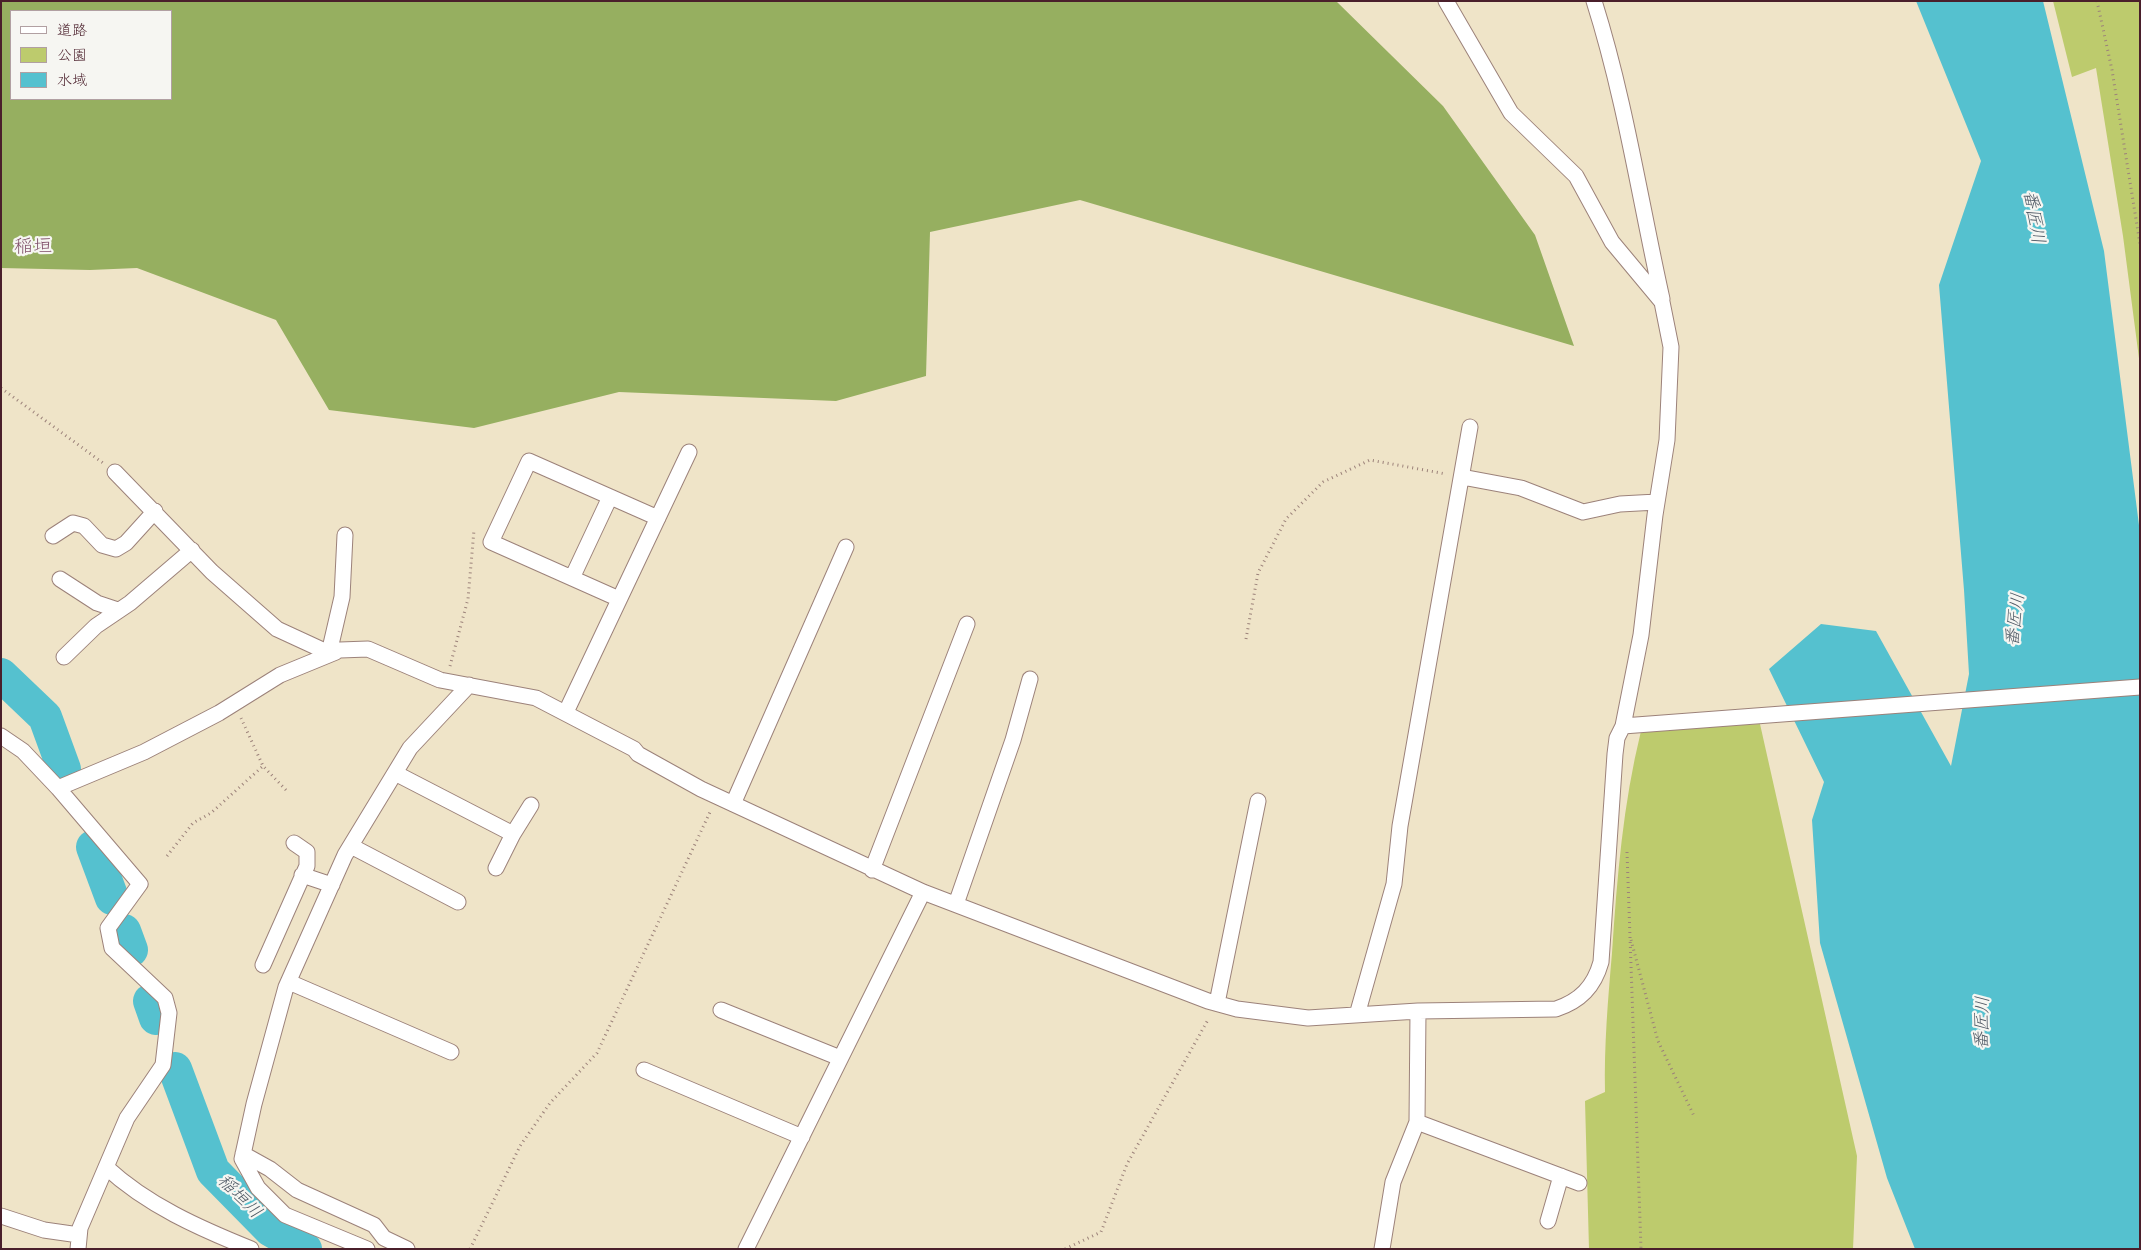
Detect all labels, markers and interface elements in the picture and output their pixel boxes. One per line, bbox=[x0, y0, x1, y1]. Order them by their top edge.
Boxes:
legend bbox=[10, 10, 172, 100]
text: 道路 bbox=[57, 17, 87, 43]
text: 公園 bbox=[57, 42, 87, 68]
text: 水域 bbox=[57, 67, 87, 93]
water label: 番匠川 bbox=[2018, 189, 2048, 245]
district label: 稲垣 bbox=[14, 236, 52, 258]
water label: 番匠川 bbox=[2002, 592, 2030, 648]
water label: 番匠川 bbox=[1972, 996, 1994, 1050]
water label: 稲垣川 bbox=[212, 1170, 266, 1224]

